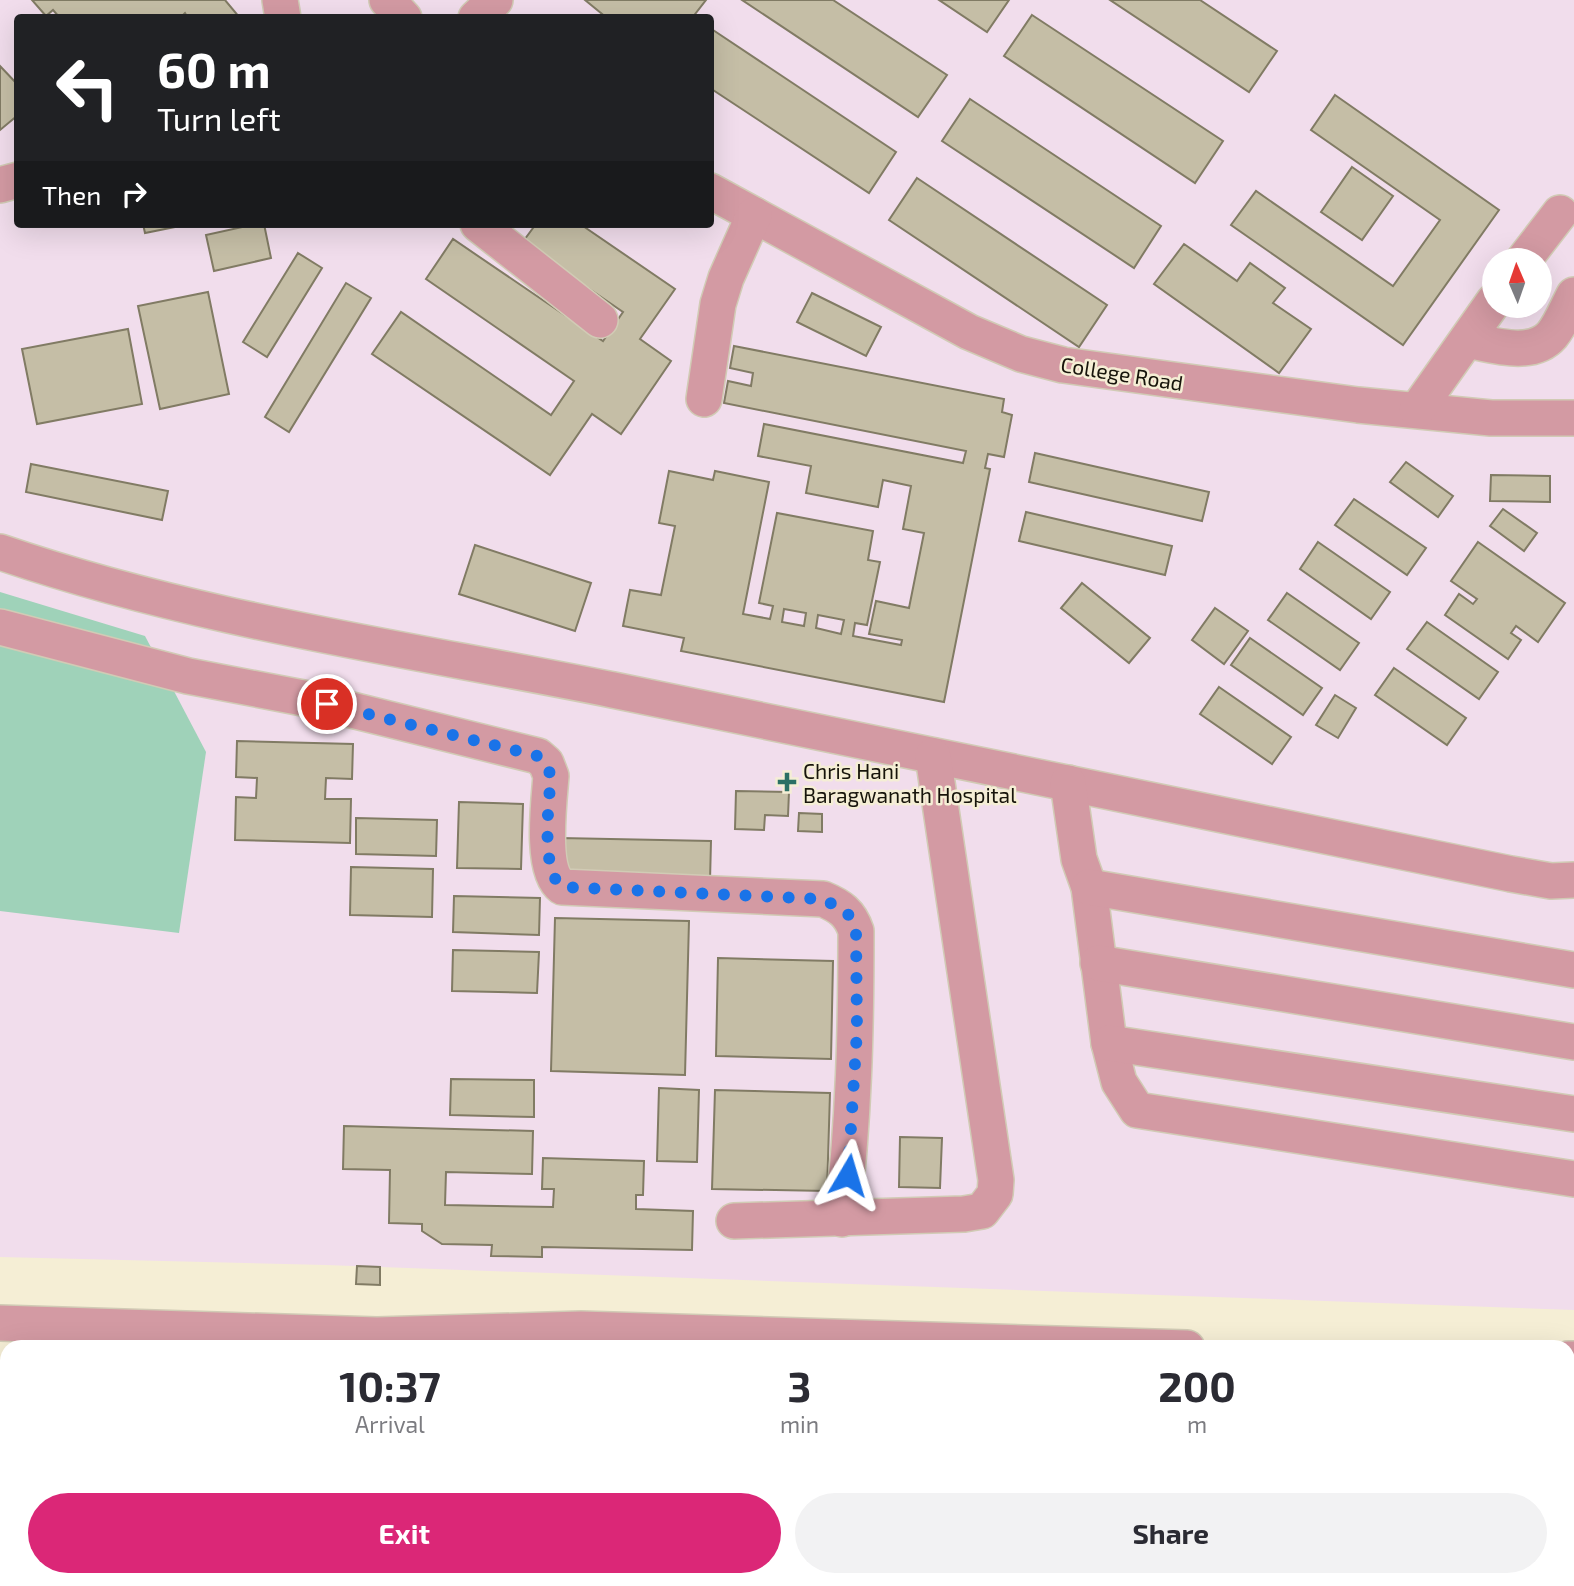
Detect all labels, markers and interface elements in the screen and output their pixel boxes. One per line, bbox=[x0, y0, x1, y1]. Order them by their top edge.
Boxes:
text: 60 m bbox=[157, 39, 271, 98]
icon: left bbox=[42, 42, 133, 133]
text: Turn left bbox=[157, 99, 281, 137]
icon: right bbox=[115, 175, 153, 213]
text: Then bbox=[42, 179, 101, 210]
north arrow bbox=[1482, 248, 1552, 318]
map controls bbox=[1482, 248, 1552, 318]
street label: College Road bbox=[1059, 351, 1185, 395]
pin bbox=[297, 674, 357, 734]
icon: arrive bbox=[308, 685, 346, 723]
place label: Chris Hani Baragwanath Hospital bbox=[803, 758, 1017, 807]
marker: Chris Hani Baragwanath Hospital bbox=[777, 772, 797, 792]
position arrow bbox=[811, 1138, 885, 1212]
text: 10:37 bbox=[339, 1360, 441, 1410]
text: 3 bbox=[788, 1360, 811, 1410]
text: 200 bbox=[1158, 1360, 1236, 1410]
text: Arrival bbox=[355, 1410, 425, 1438]
text: min bbox=[780, 1410, 819, 1438]
text: m bbox=[1187, 1410, 1207, 1438]
button: Exit bbox=[28, 1493, 781, 1573]
button: Share bbox=[795, 1493, 1547, 1573]

